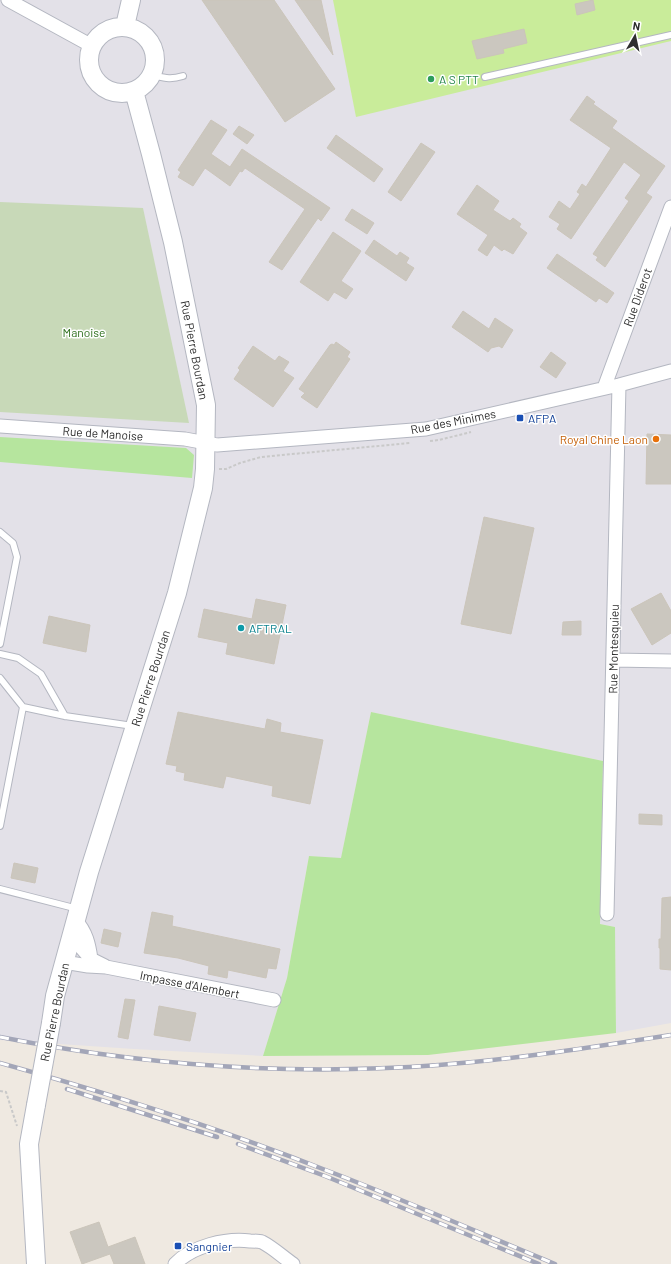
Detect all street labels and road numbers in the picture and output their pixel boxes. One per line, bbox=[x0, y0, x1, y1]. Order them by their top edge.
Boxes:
street label: Rue Diderot bbox=[620, 266, 654, 328]
street label: Rue Pierre Bourdan bbox=[179, 299, 211, 401]
street label: Rue des Minimes bbox=[409, 406, 497, 436]
street label: Rue de Manoise bbox=[62, 423, 144, 443]
street label: Rue Montesquieu bbox=[605, 604, 621, 694]
street label: Rue Pierre Bourdan bbox=[128, 628, 172, 728]
street label: Rue Pierre Bourdan bbox=[37, 961, 71, 1063]
street label: Impasse d'Alembert bbox=[139, 967, 241, 1001]

